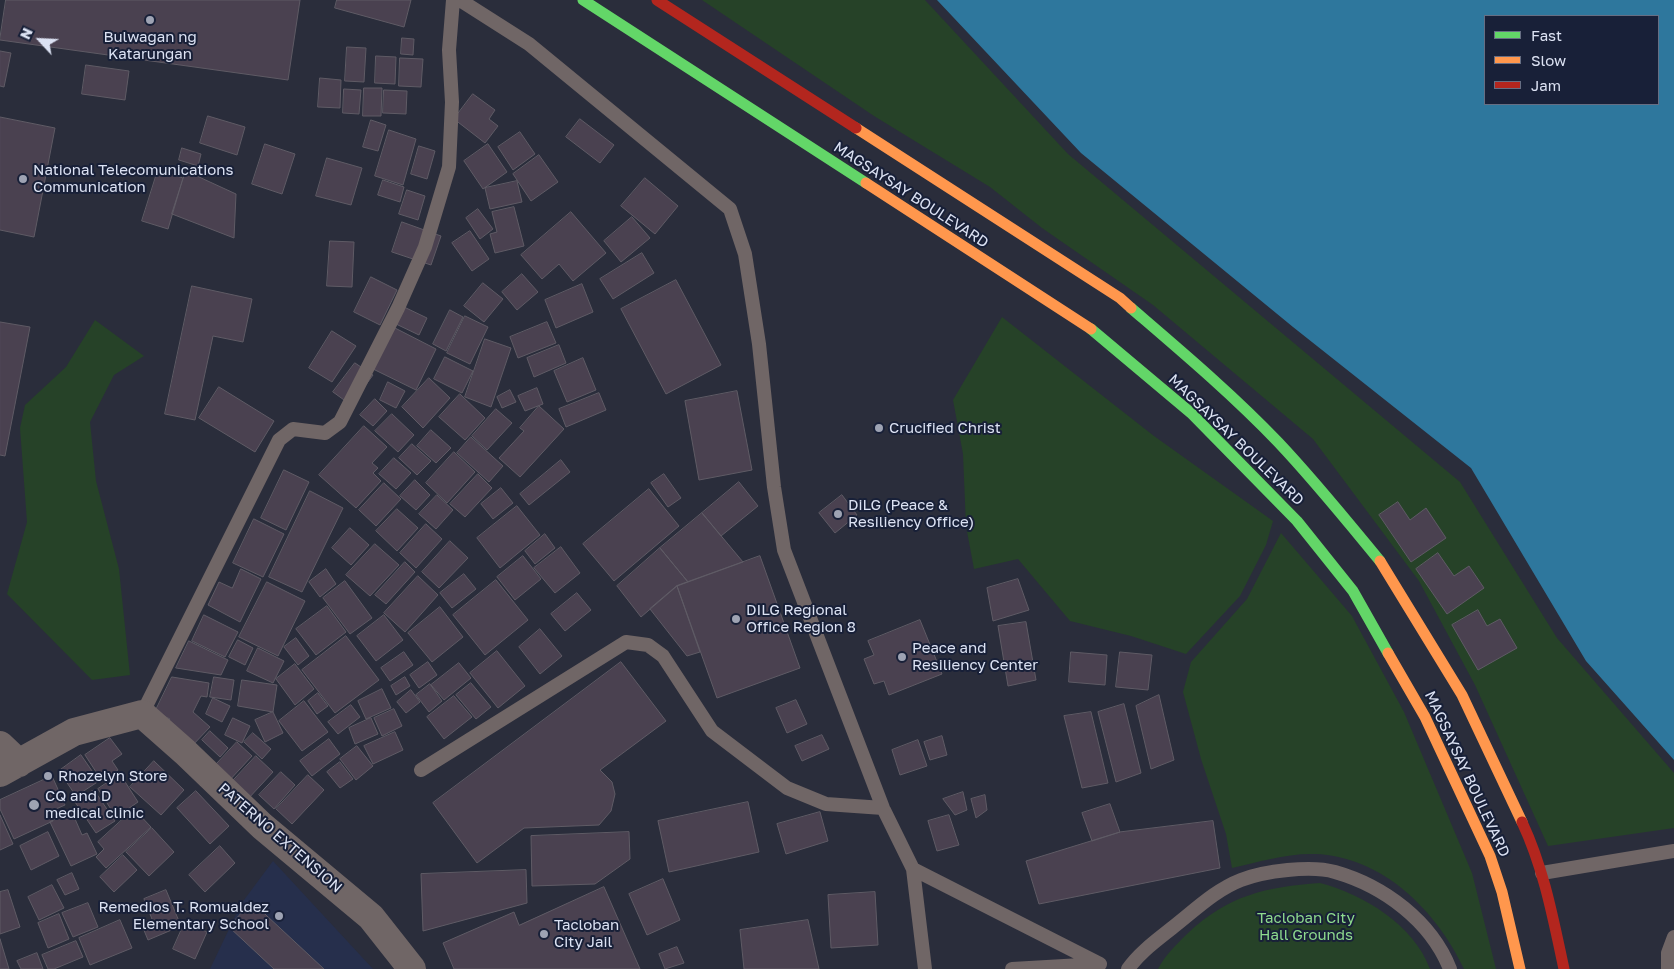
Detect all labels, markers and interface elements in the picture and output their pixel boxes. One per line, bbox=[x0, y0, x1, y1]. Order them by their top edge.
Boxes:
marker: Bulwagan ng Katarungan bbox=[144, 14, 156, 26]
north arrow bbox=[15, 15, 65, 65]
legend bbox=[1484, 15, 1659, 105]
text: N bbox=[16, 25, 36, 42]
text: Fast bbox=[1531, 26, 1562, 44]
place label: Bulwagan ng Katarungan bbox=[103, 28, 197, 63]
text: Slow bbox=[1531, 51, 1566, 69]
text: Jam bbox=[1531, 76, 1561, 94]
street label: MAGSAYSAY BOULEVARD bbox=[830, 138, 992, 252]
place label: National Telecomunications Communication bbox=[33, 161, 233, 196]
marker: National Telecomunications Communication bbox=[17, 173, 29, 185]
street label: MAGSAYSAY BOULEVARD bbox=[1165, 371, 1307, 509]
place label: Crucified Christ bbox=[889, 419, 1001, 437]
marker: Crucified Christ bbox=[873, 422, 885, 434]
place label: DiLG (Peace & Resiliency Office) bbox=[848, 496, 974, 531]
marker: DiLG (Peace & Resiliency Office) bbox=[832, 508, 844, 520]
place label: DILG Regional Office Region 8 bbox=[746, 601, 856, 636]
marker: DILG Regional Office Region 8 bbox=[730, 613, 742, 625]
place label: Peace and Resiliency Center bbox=[912, 639, 1038, 674]
marker: Peace and Resiliency Center bbox=[896, 651, 908, 663]
street label: MAGSAYSAY BOULEVARD bbox=[1421, 688, 1513, 860]
place label: Rhozelyn Store bbox=[58, 767, 167, 785]
marker: Rhozelyn Store bbox=[42, 770, 54, 782]
street label: PATERNO EXTENSION bbox=[214, 779, 346, 897]
place label: CQ and D medical clinic bbox=[45, 787, 144, 822]
marker: CQ and D medical clinic bbox=[27, 798, 41, 812]
place label: Remedios T. Romualdez Elementary School bbox=[98, 898, 269, 933]
park label: Tacloban City Hall Grounds bbox=[1257, 909, 1355, 944]
marker: Remedios T. Romualdez Elementary School bbox=[273, 910, 285, 922]
place label: Tacloban City Jail bbox=[554, 916, 619, 951]
marker: Tacloban City Jail bbox=[538, 928, 550, 940]

